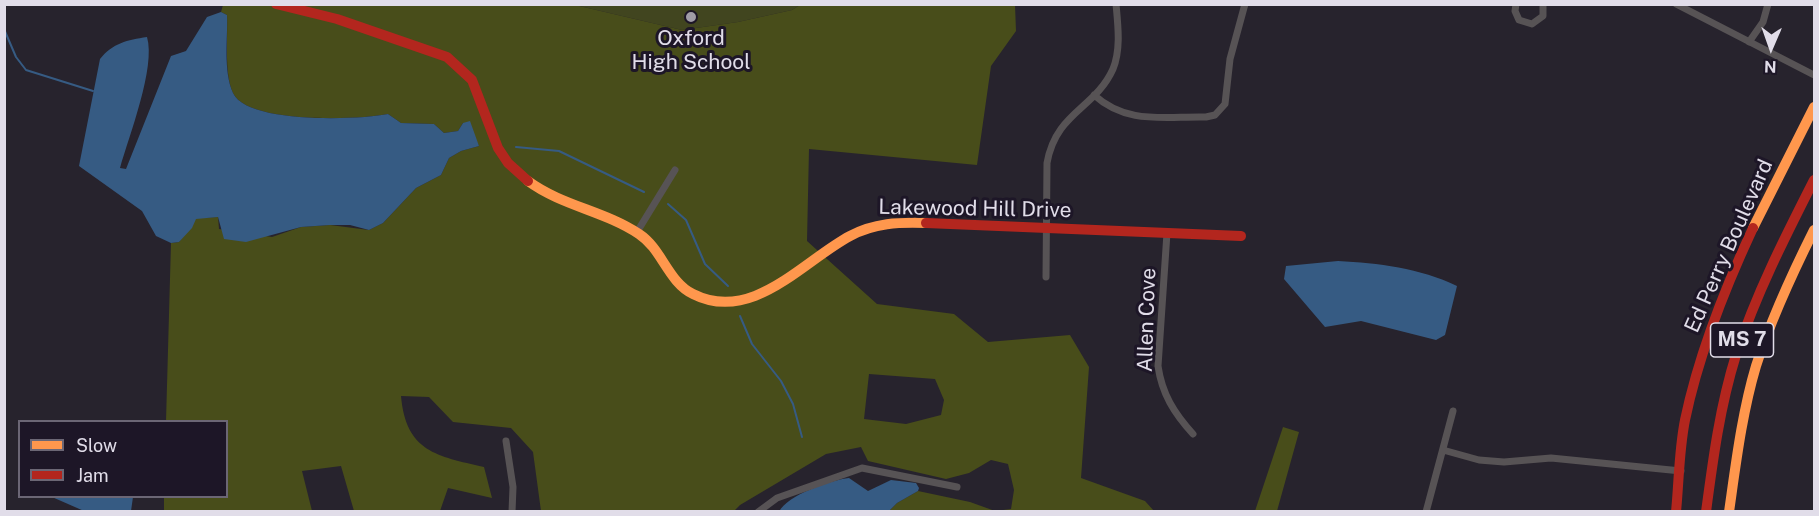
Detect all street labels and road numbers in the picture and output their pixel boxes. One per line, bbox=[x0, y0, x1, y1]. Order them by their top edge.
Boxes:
street label: Ed Perry Boulevard bbox=[1679, 155, 1779, 337]
street label: Lakewood Hill Drive bbox=[878, 195, 1072, 223]
street label: Allen Cove bbox=[1133, 267, 1161, 373]
road number: MS 7 bbox=[1710, 323, 1774, 357]

